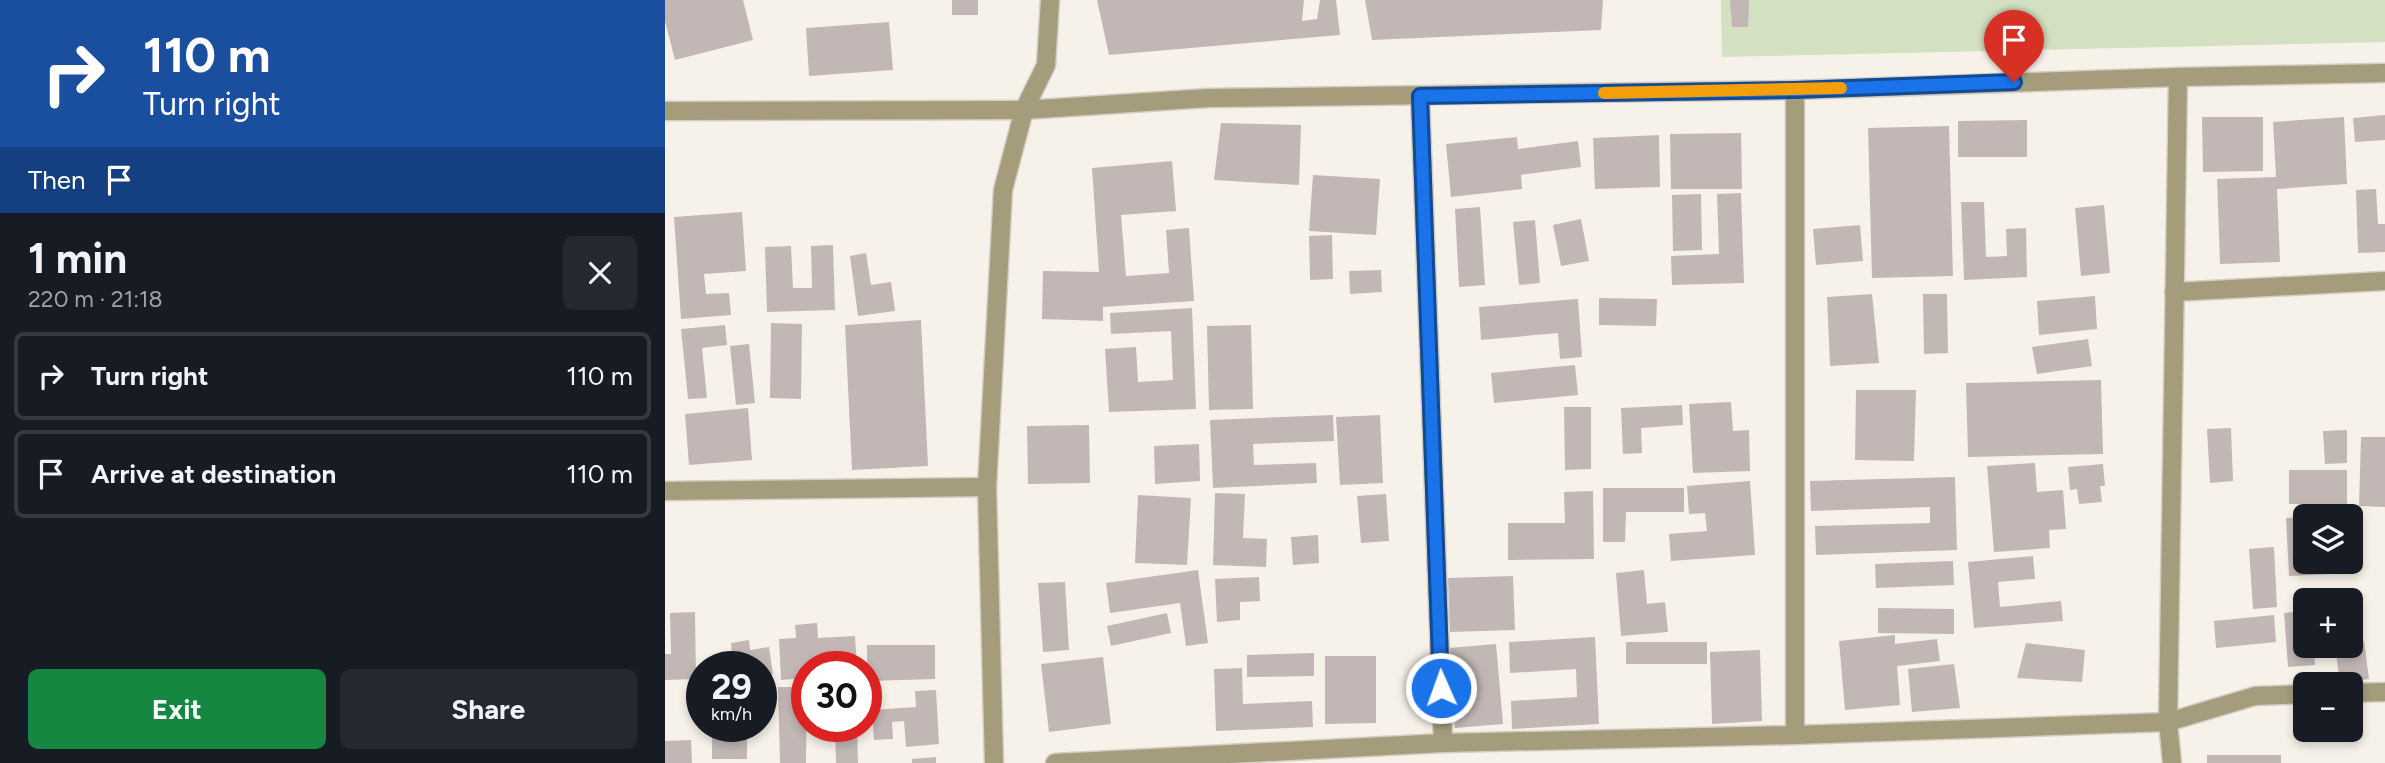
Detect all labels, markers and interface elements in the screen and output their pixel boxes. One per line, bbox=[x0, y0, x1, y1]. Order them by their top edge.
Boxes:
pin bbox=[1984, 10, 2044, 82]
icon: arrive bbox=[1995, 21, 2033, 59]
text: 110 m bbox=[143, 25, 271, 84]
icon: right bbox=[28, 28, 119, 119]
text: Turn right bbox=[143, 85, 281, 123]
icon: arrive bbox=[100, 161, 138, 199]
text: Then bbox=[28, 164, 86, 196]
text: 1 min bbox=[28, 233, 127, 284]
button: close bbox=[563, 236, 637, 310]
text: 220 m · 21:18 bbox=[28, 285, 163, 313]
icon: right bbox=[32, 357, 70, 395]
text: Turn right bbox=[91, 360, 208, 392]
text: 110 m bbox=[566, 360, 633, 392]
icon: arrive bbox=[32, 455, 70, 493]
text: Arrive at destination bbox=[91, 458, 336, 490]
text: 110 m bbox=[566, 458, 633, 490]
map controls bbox=[2293, 504, 2363, 742]
button: layers bbox=[2293, 504, 2363, 574]
button: + bbox=[2293, 588, 2363, 658]
speed limit sign: 30 bbox=[791, 651, 882, 742]
position arrow bbox=[1404, 651, 1478, 725]
text: 29 bbox=[711, 666, 752, 708]
button: Exit bbox=[28, 669, 326, 749]
button: Share bbox=[340, 669, 637, 749]
button: − bbox=[2293, 672, 2363, 742]
text: km/h bbox=[711, 703, 752, 725]

